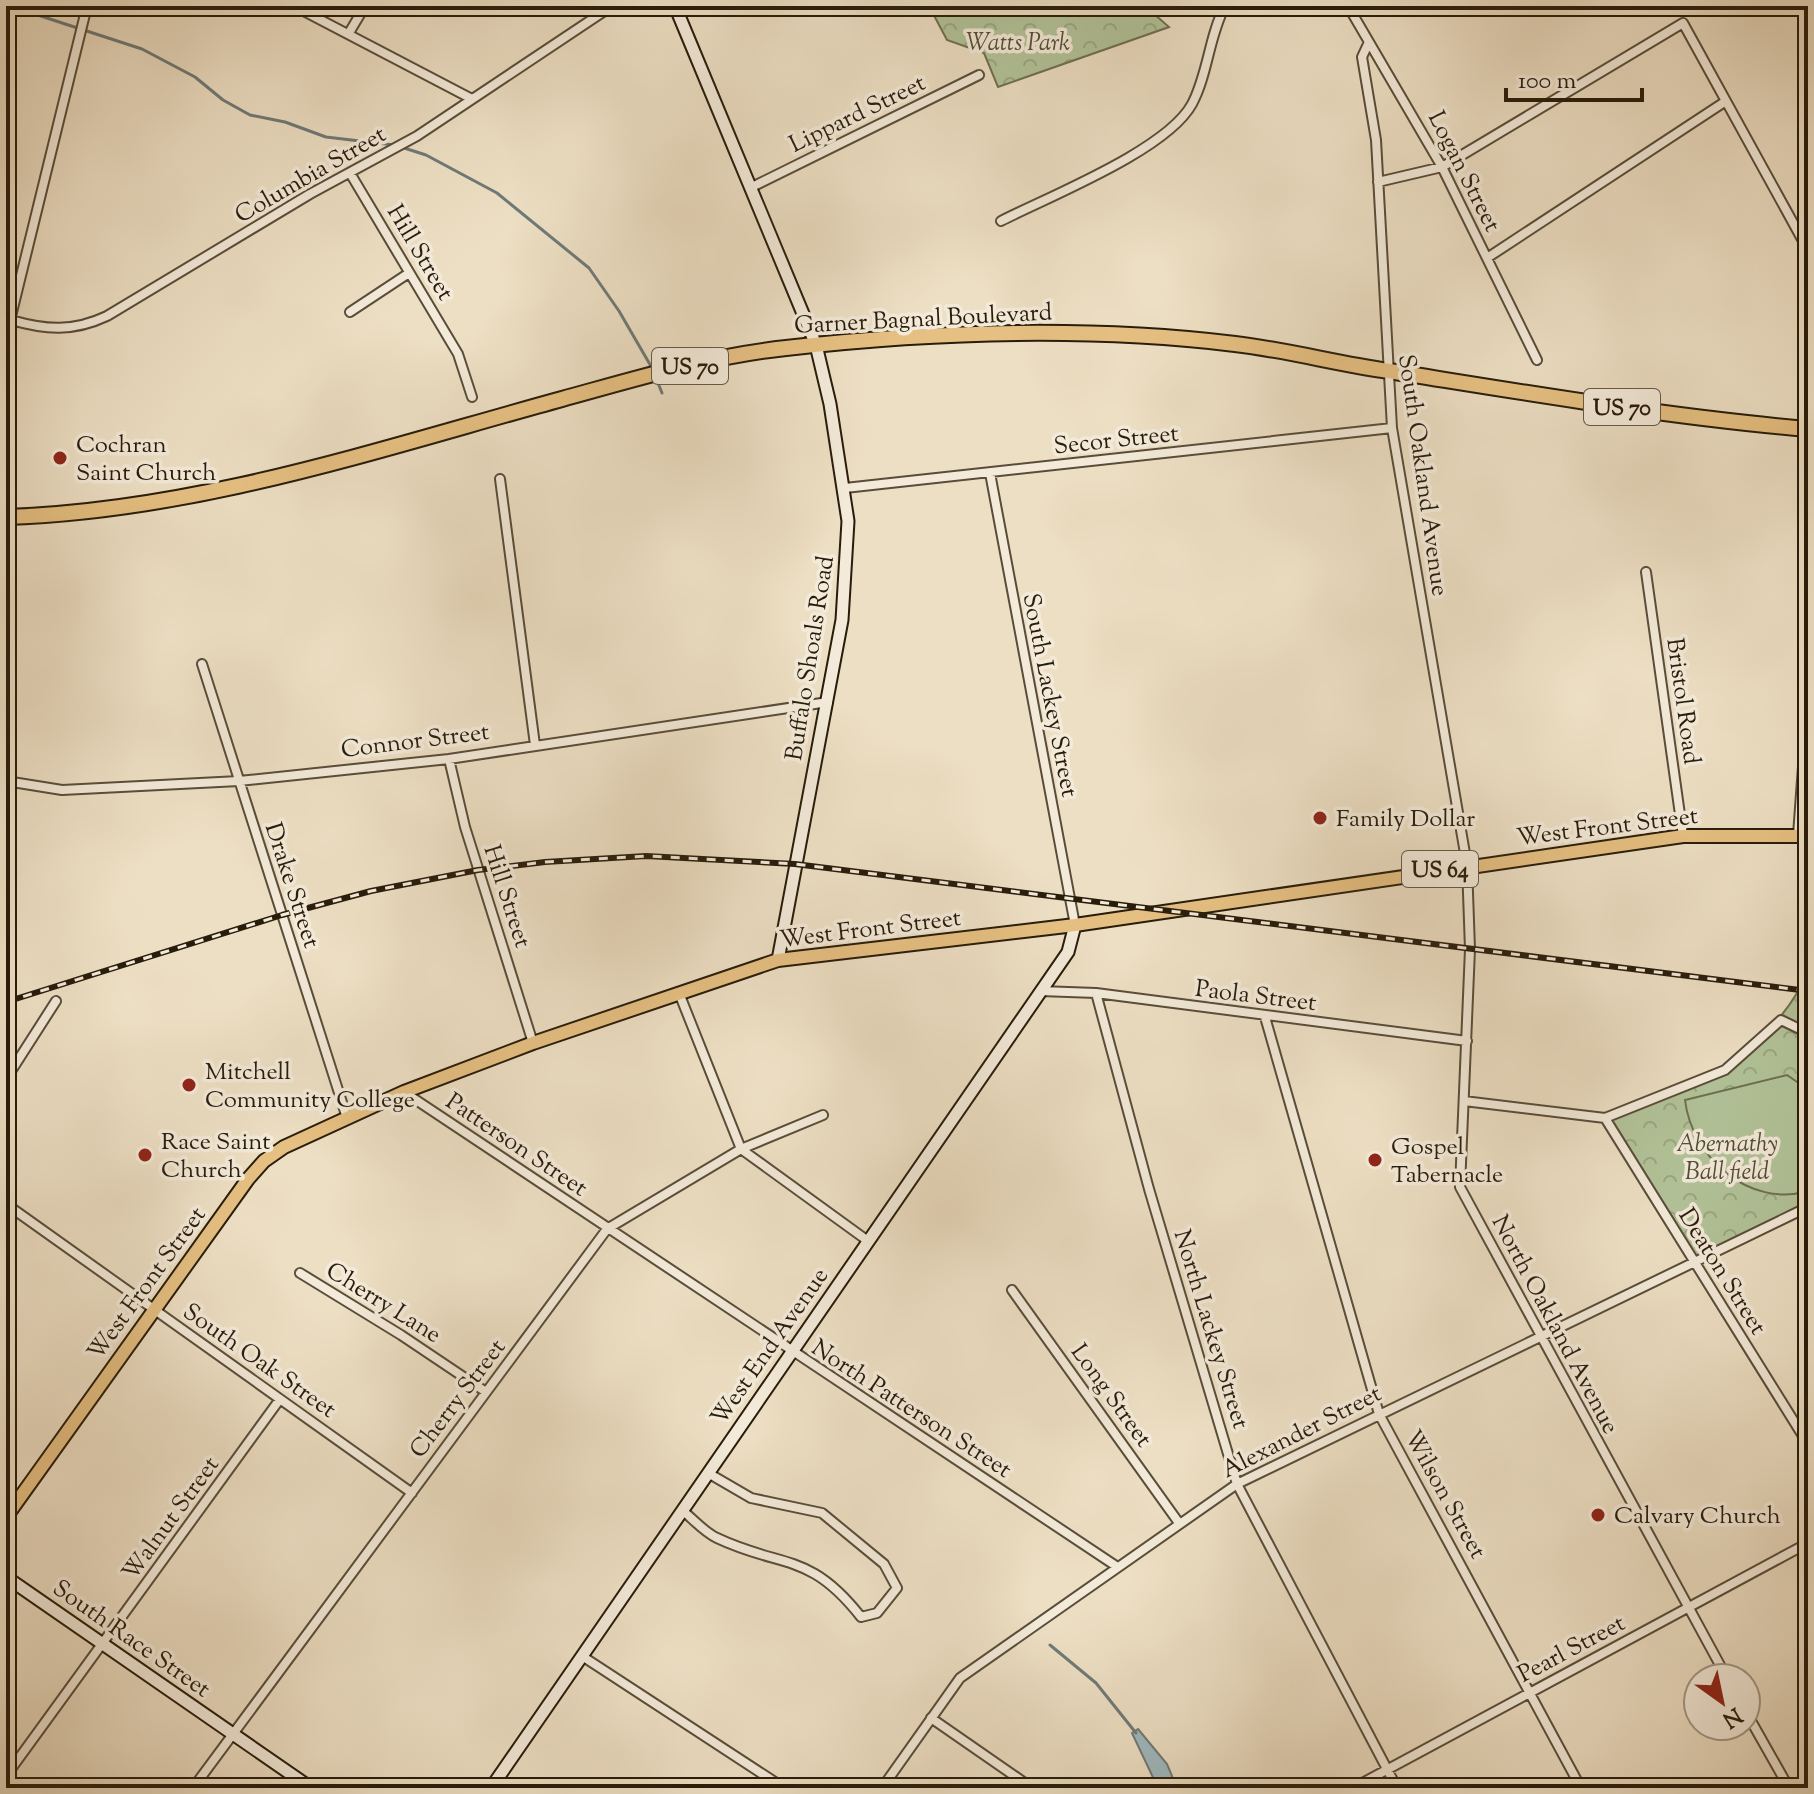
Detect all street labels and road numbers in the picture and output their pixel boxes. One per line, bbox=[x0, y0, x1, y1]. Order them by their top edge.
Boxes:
street label: Lippard Street bbox=[784, 67, 932, 163]
street label: Logan Street bbox=[1418, 106, 1508, 238]
street label: Columbia Street bbox=[229, 119, 393, 233]
street label: Hill Street bbox=[377, 199, 461, 307]
street label: Garner Bagnal Boulevard bbox=[793, 296, 1053, 344]
road number: US 70 bbox=[652, 348, 728, 384]
street label: South Oakland Avenue bbox=[1388, 352, 1456, 598]
road number: US 70 bbox=[1584, 389, 1660, 425]
street label: Secor Street bbox=[1052, 418, 1180, 464]
street label: Buffalo Shoals Road bbox=[778, 553, 844, 763]
street label: South Lackey Street bbox=[1013, 591, 1085, 800]
street label: Bristol Road bbox=[1656, 636, 1708, 767]
street label: Connor Street bbox=[339, 716, 491, 768]
street label: West Front Street bbox=[1515, 800, 1700, 856]
street label: Drake Street bbox=[255, 819, 327, 953]
street label: Hill Street bbox=[474, 841, 539, 952]
road number: US 64 bbox=[1402, 851, 1478, 887]
street label: West Front Street bbox=[778, 902, 963, 958]
street label: Paola Street bbox=[1193, 973, 1318, 1021]
street label: Patterson Street bbox=[438, 1086, 594, 1206]
street label: West Front Street bbox=[80, 1200, 215, 1368]
street label: Deaton Street bbox=[1669, 1202, 1774, 1342]
street label: North Oakland Avenue bbox=[1482, 1209, 1626, 1440]
street label: North Lackey Street bbox=[1164, 1226, 1257, 1433]
street label: Cherry Lane bbox=[319, 1255, 447, 1353]
street label: West End Avenue bbox=[704, 1261, 838, 1433]
street label: South Oak Street bbox=[175, 1296, 342, 1427]
street label: Cherry Street bbox=[402, 1332, 515, 1466]
street label: North Patterson Street bbox=[804, 1332, 1018, 1487]
street label: Long Street bbox=[1061, 1338, 1160, 1455]
street label: Alexander Street bbox=[1216, 1378, 1388, 1488]
street label: Wilson Street bbox=[1395, 1424, 1494, 1566]
street label: Walnut Street bbox=[115, 1450, 228, 1588]
street label: South Race Street bbox=[45, 1572, 217, 1707]
street label: Pearl Street bbox=[1512, 1607, 1632, 1692]

